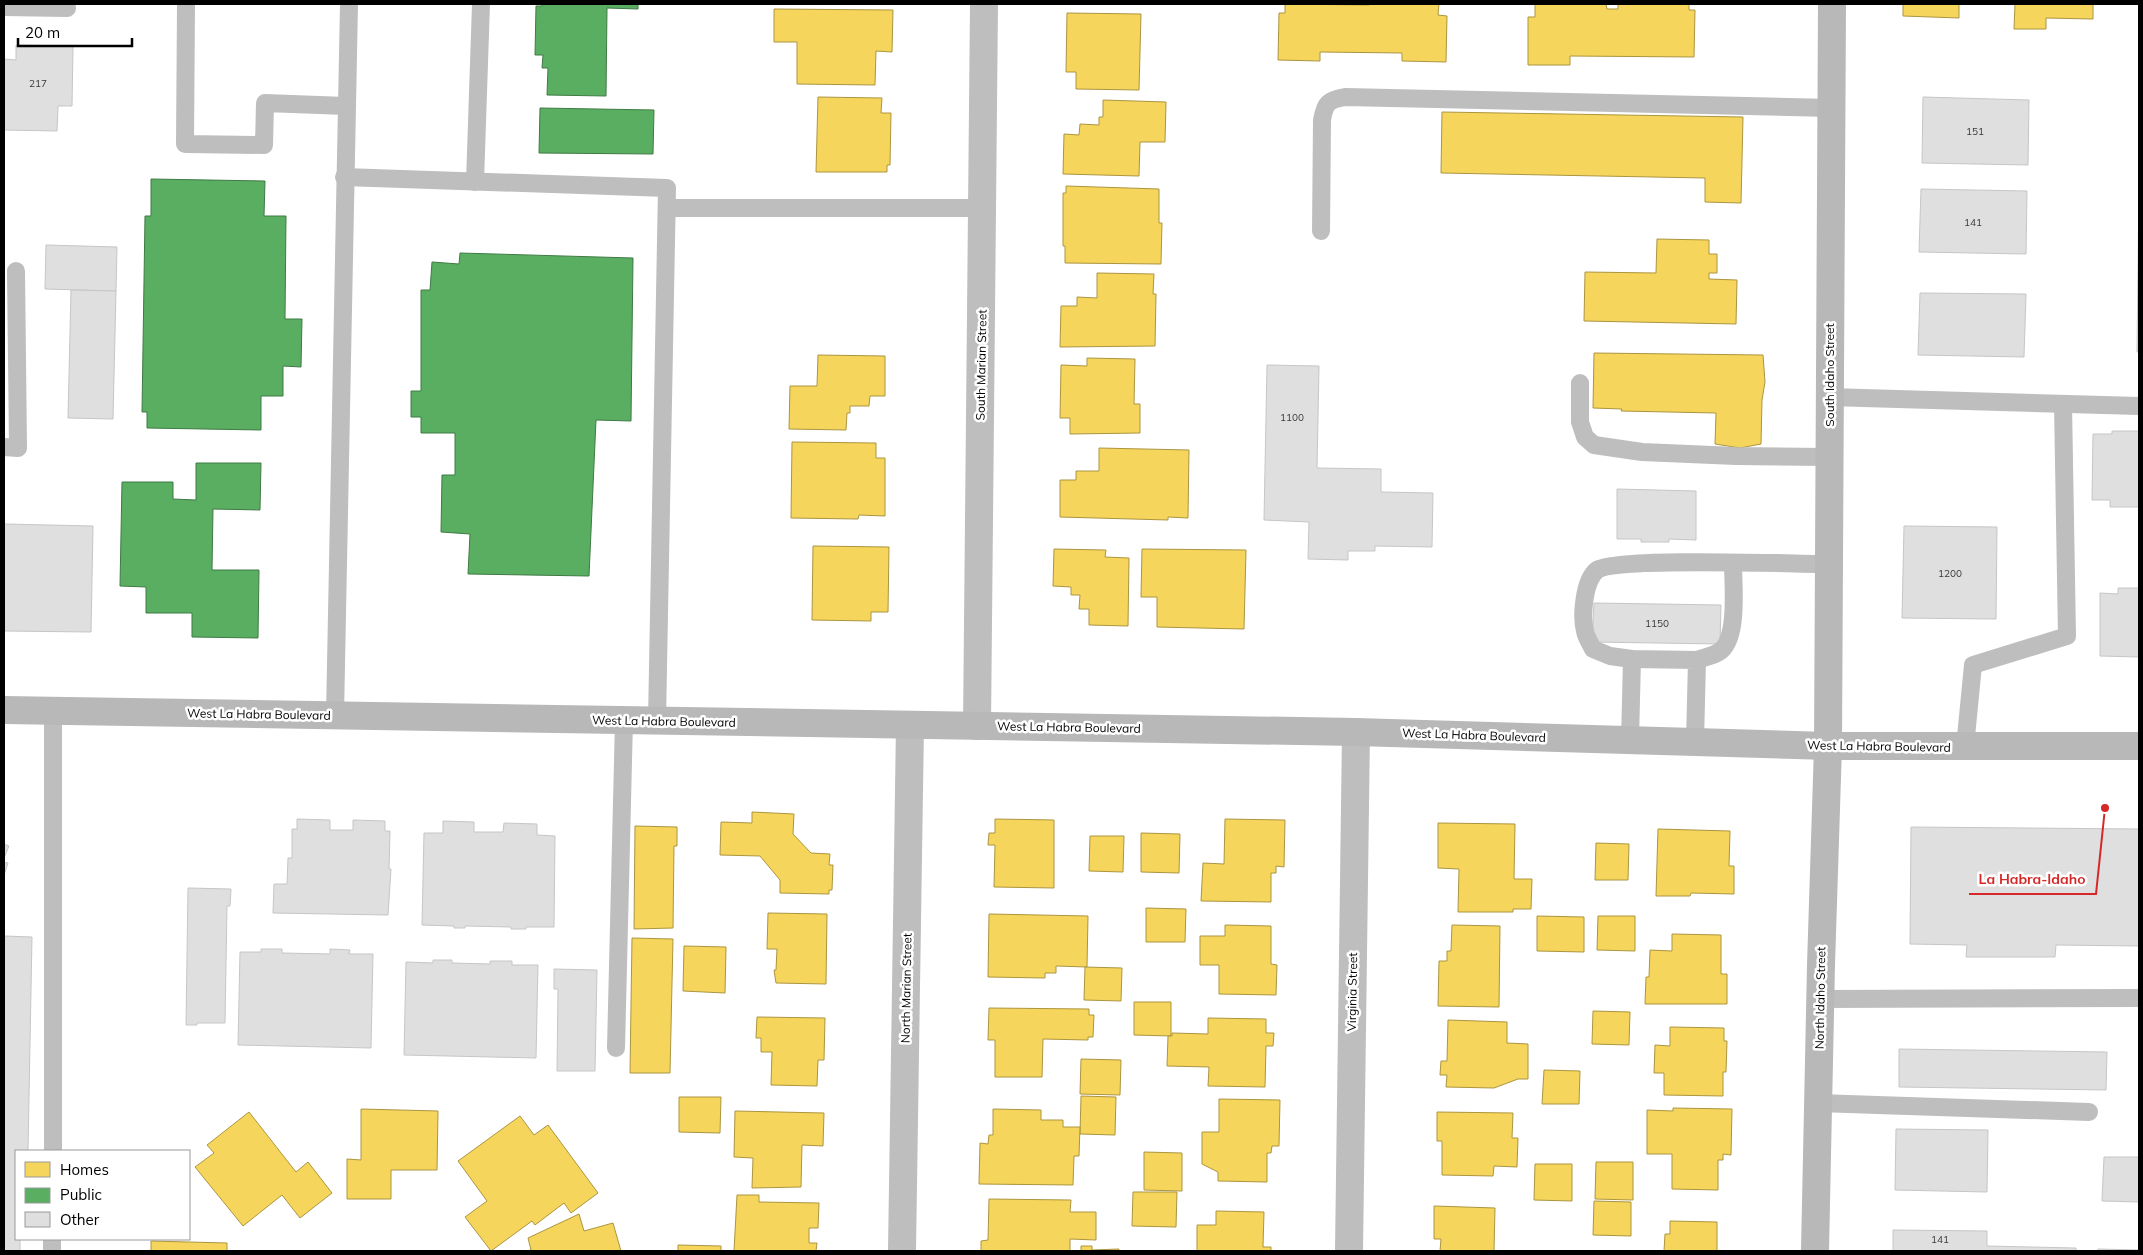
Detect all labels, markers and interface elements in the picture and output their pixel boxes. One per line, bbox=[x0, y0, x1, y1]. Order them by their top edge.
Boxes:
scale bar bbox=[18, 15, 131, 47]
text: 20 m bbox=[25, 23, 60, 42]
house number: 217 bbox=[29, 77, 47, 90]
house number: 151 bbox=[1966, 125, 1984, 138]
house number: 141 bbox=[1964, 216, 1982, 229]
street label: South Marian Street bbox=[973, 309, 989, 421]
street label: South Idaho Street bbox=[1822, 323, 1837, 427]
house number: 1100 bbox=[1280, 411, 1304, 424]
house number: 1200 bbox=[1938, 567, 1962, 580]
house number: 1150 bbox=[1645, 617, 1669, 630]
street label: West La Habra Boulevard bbox=[187, 705, 331, 723]
street label: West La Habra Boulevard bbox=[592, 712, 736, 730]
street label: West La Habra Boulevard bbox=[997, 718, 1141, 736]
street label: West La Habra Boulevard bbox=[1402, 725, 1546, 745]
street label: West La Habra Boulevard bbox=[1807, 737, 1951, 755]
callout: La Habra-Idaho bbox=[1969, 865, 2096, 894]
text: La Habra-Idaho bbox=[1979, 870, 2085, 888]
street label: North Marian Street bbox=[898, 933, 914, 1043]
street label: North Idaho Street bbox=[1812, 947, 1828, 1049]
street label: Virginia Street bbox=[1344, 952, 1360, 1032]
legend bbox=[15, 1150, 190, 1240]
text: Homes bbox=[60, 1160, 109, 1179]
text: Public bbox=[60, 1185, 102, 1204]
text: Other bbox=[60, 1210, 100, 1229]
house number: 141 bbox=[1931, 1233, 1949, 1246]

